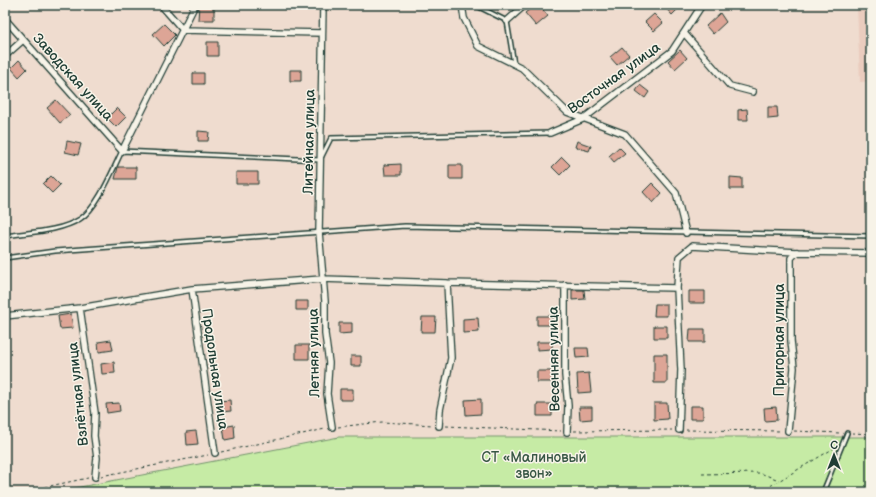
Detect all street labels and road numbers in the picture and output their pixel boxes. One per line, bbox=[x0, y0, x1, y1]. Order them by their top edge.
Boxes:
street label: Заводская улица bbox=[29, 30, 117, 125]
street label: Восточная улица bbox=[564, 38, 664, 117]
street label: Литейная улица bbox=[300, 88, 318, 196]
street label: Пригорная улица bbox=[771, 283, 788, 397]
street label: Весенняя улица bbox=[545, 306, 563, 412]
street label: Продольная улица bbox=[198, 307, 232, 431]
street label: Летняя улица bbox=[305, 308, 323, 399]
street label: Взлётная улица bbox=[64, 341, 92, 447]

